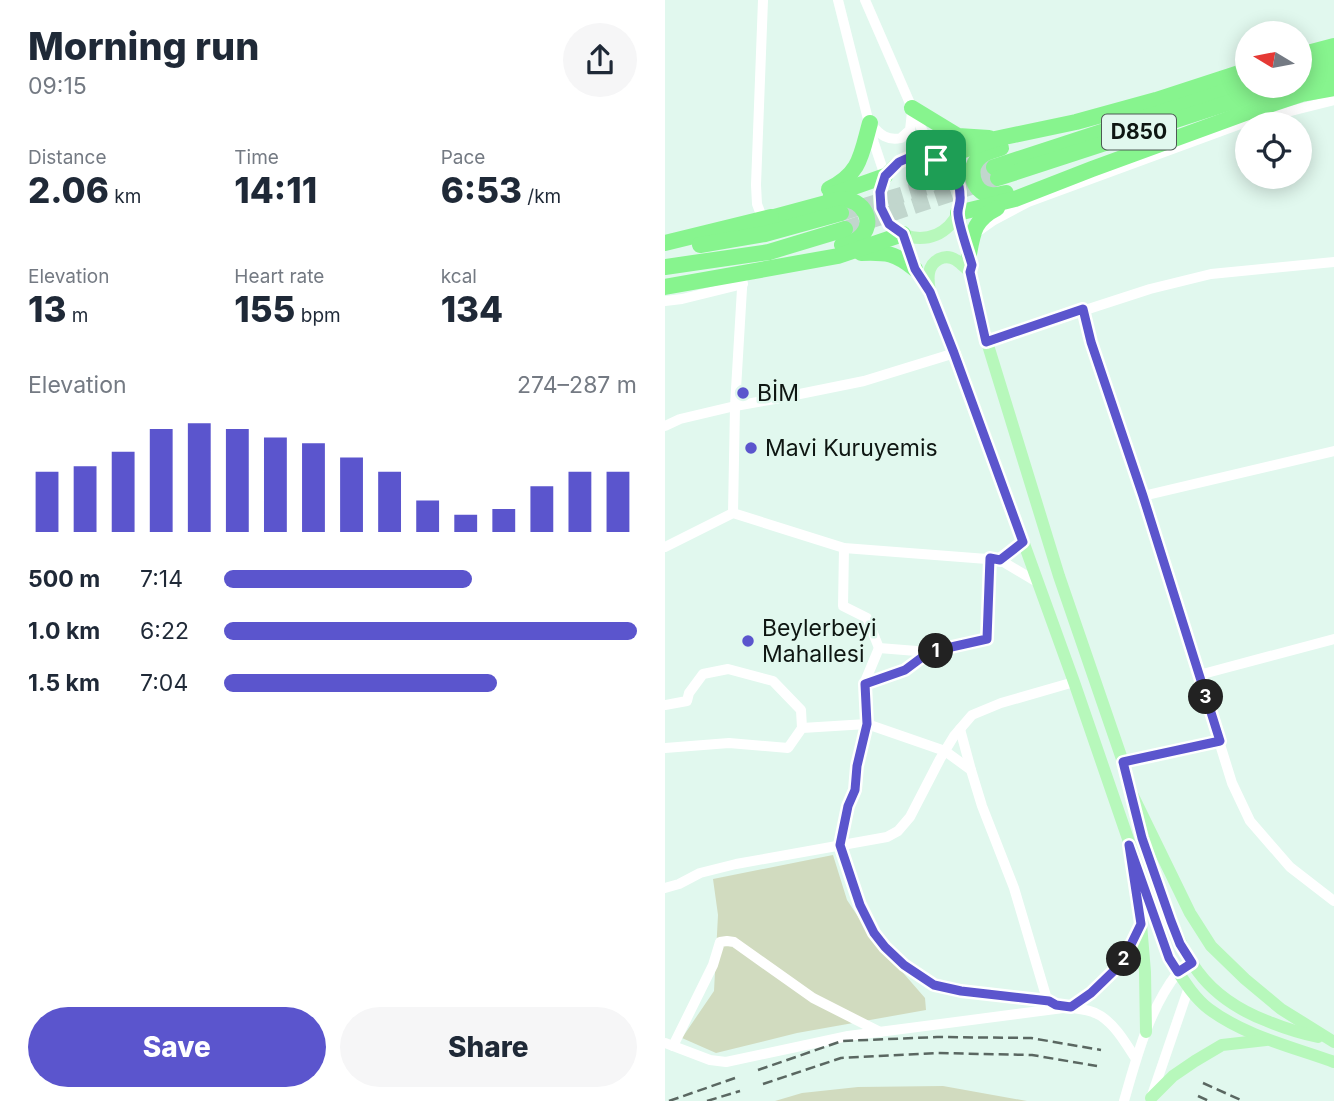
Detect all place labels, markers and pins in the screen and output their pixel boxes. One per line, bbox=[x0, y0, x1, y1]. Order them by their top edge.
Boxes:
pin bbox=[906, 130, 966, 190]
place label: BİM bbox=[757, 379, 799, 407]
marker: BİM bbox=[735, 385, 751, 401]
place label: Mavi Kuruyemis bbox=[765, 434, 938, 462]
marker: Mavi Kuruyemis bbox=[743, 440, 759, 456]
place label: Beylerbeyi Mahallesi bbox=[762, 614, 877, 668]
marker: Beylerbeyi Mahallesi bbox=[740, 633, 756, 649]
pin: 1 bbox=[919, 634, 953, 668]
pin: 3 bbox=[1189, 680, 1223, 714]
pin: 2 bbox=[1107, 942, 1141, 976]

